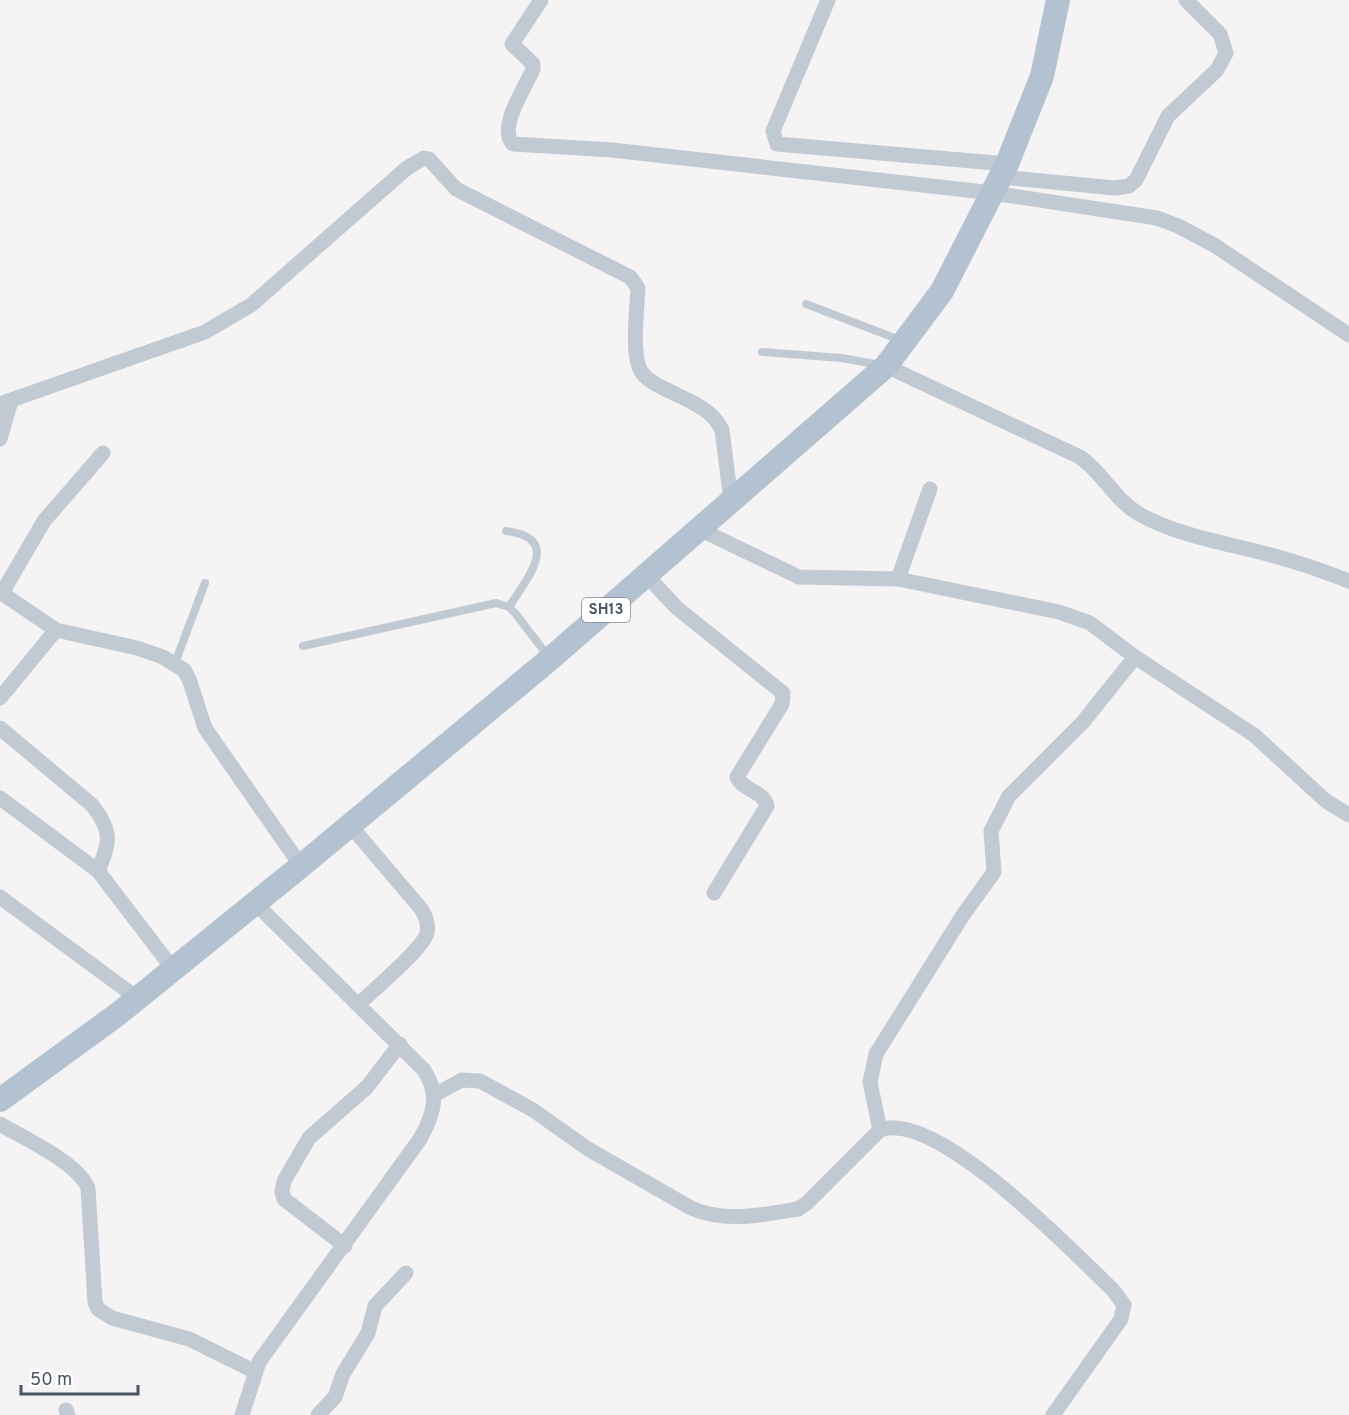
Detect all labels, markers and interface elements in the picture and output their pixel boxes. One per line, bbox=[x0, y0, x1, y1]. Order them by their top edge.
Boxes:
road number: SH13 bbox=[582, 598, 630, 622]
scale bar bbox=[21, 1358, 138, 1396]
text: 50 m bbox=[30, 1369, 72, 1392]

